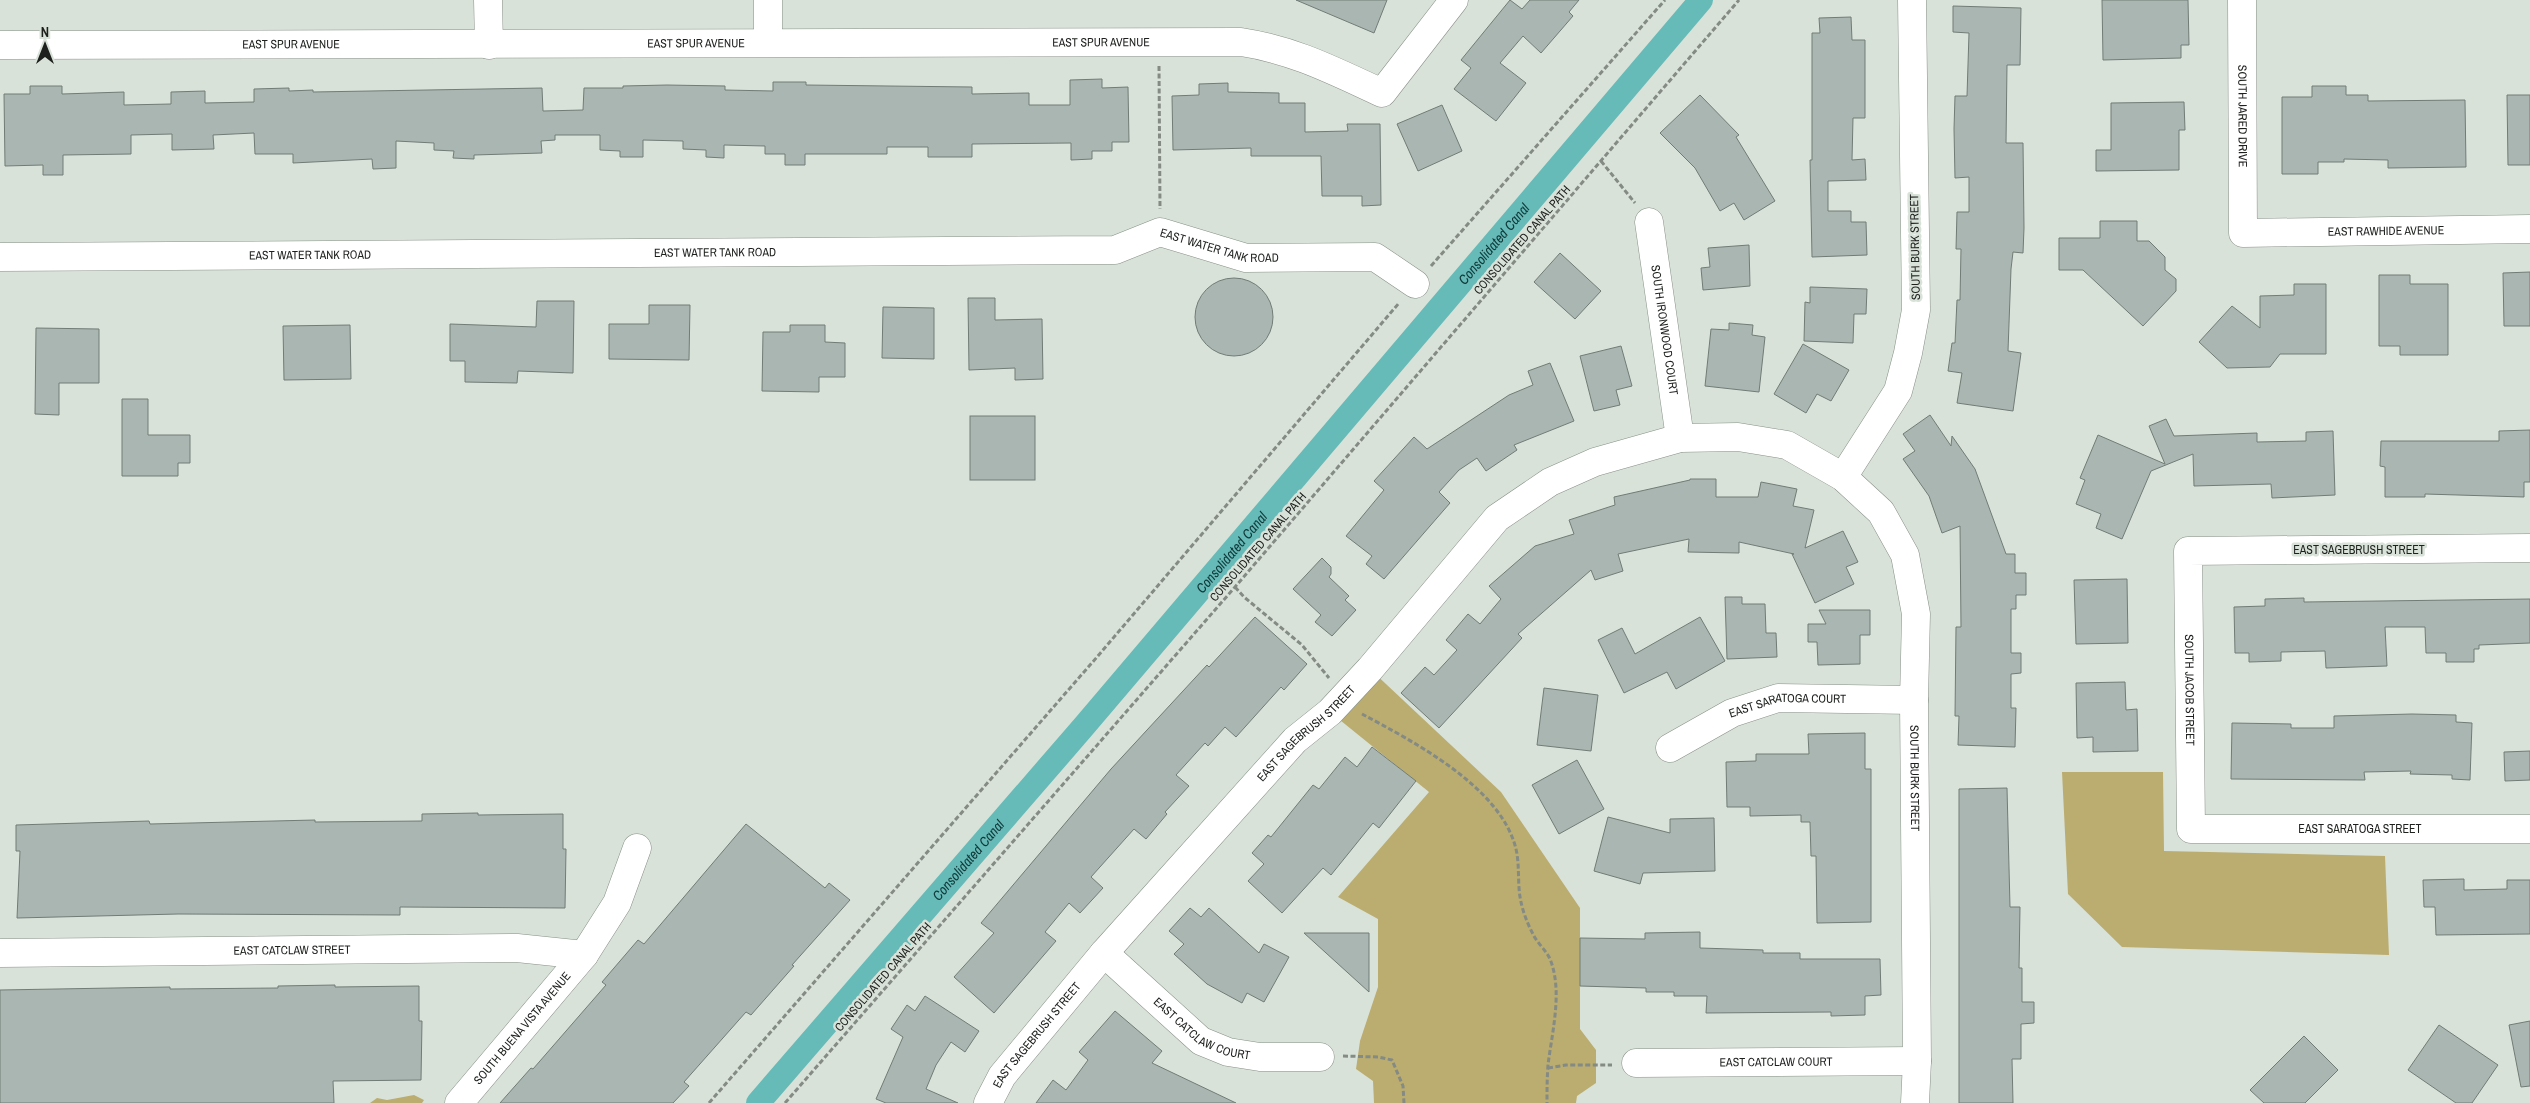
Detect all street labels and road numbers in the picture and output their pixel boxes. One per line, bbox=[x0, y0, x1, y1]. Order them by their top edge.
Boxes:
street label: EAST SPUR AVENUE bbox=[1052, 34, 1150, 50]
street label: EAST SPUR AVENUE bbox=[647, 35, 745, 51]
street label: EAST SPUR AVENUE bbox=[242, 36, 340, 52]
street label: SOUTH JARED DRIVE bbox=[2234, 65, 2251, 167]
street label: CONSOLIDATED CANAL PATH bbox=[1470, 182, 1574, 298]
street label: SOUTH BURK STREET bbox=[1906, 194, 1924, 300]
street label: EAST RAWHIDE AVENUE bbox=[2328, 222, 2444, 240]
street label: EAST WATER TANK ROAD bbox=[1158, 224, 1279, 266]
street label: EAST WATER TANK ROAD bbox=[654, 244, 776, 261]
street label: EAST WATER TANK ROAD bbox=[249, 247, 371, 263]
street label: SOUTH IRONWOOD COURT bbox=[1647, 264, 1682, 396]
street label: CONSOLIDATED CANAL PATH bbox=[1206, 489, 1310, 605]
street label: EAST SAGEBRUSH STREET bbox=[2293, 542, 2425, 558]
street label: SOUTH JACOB STREET bbox=[2181, 634, 2198, 746]
street label: EAST SAGEBRUSH STREET bbox=[1254, 682, 1359, 785]
street label: EAST SARATOGA COURT bbox=[1727, 690, 1846, 721]
street label: SOUTH BURK STREET bbox=[1906, 725, 1923, 831]
street label: EAST SARATOGA STREET bbox=[2298, 821, 2422, 837]
street label: CONSOLIDATED CANAL PATH bbox=[831, 919, 935, 1035]
street label: EAST CATCLAW STREET bbox=[233, 942, 351, 959]
street label: SOUTH BUENA VISTA AVENUE bbox=[470, 968, 574, 1088]
street label: EAST SAGEBRUSH STREET bbox=[989, 979, 1084, 1091]
street label: EAST CATCLAW COURT bbox=[1150, 994, 1251, 1063]
street label: EAST CATCLAW COURT bbox=[1719, 1054, 1833, 1070]

